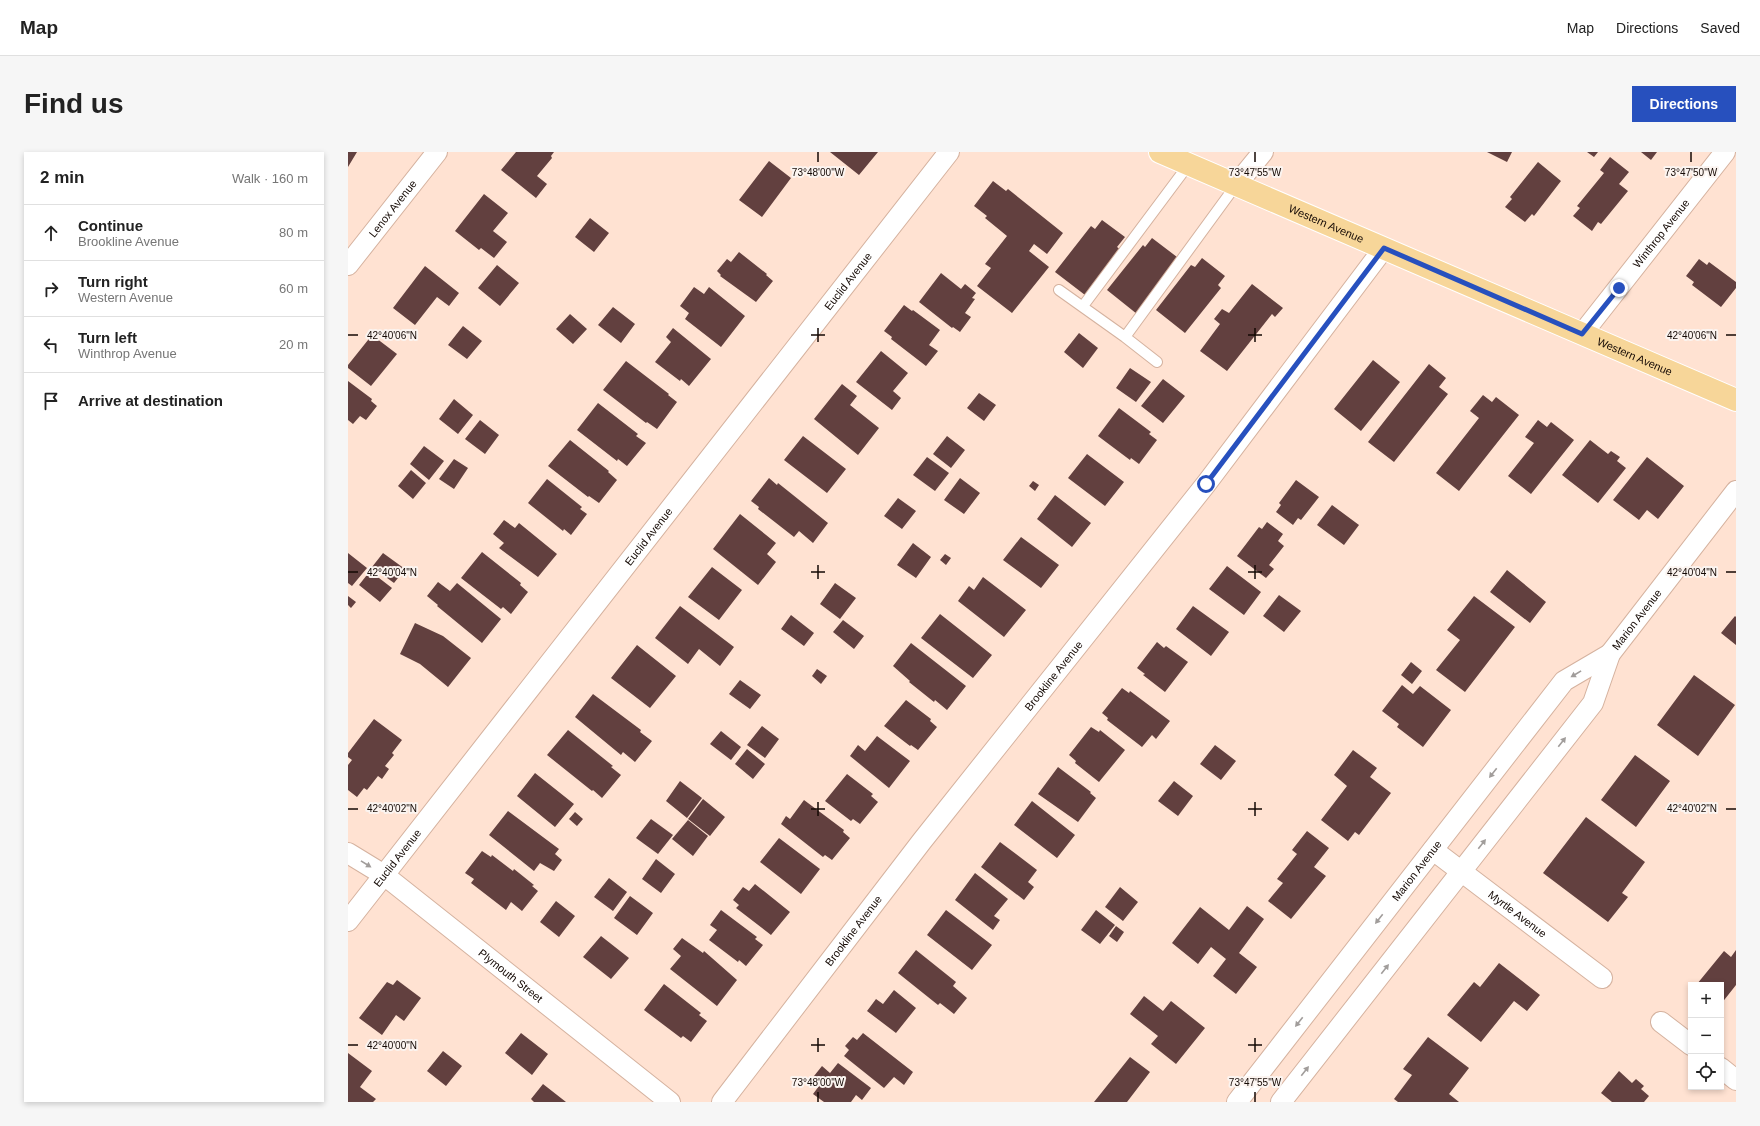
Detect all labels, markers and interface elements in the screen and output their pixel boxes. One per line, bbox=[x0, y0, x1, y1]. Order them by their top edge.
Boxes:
text: Map bbox=[20, 17, 58, 38]
text: Map bbox=[1567, 20, 1594, 36]
text: Directions bbox=[1616, 20, 1678, 36]
text: Saved bbox=[1700, 20, 1740, 36]
button: Directions bbox=[1632, 86, 1736, 122]
text: Find us bbox=[24, 88, 124, 119]
text: 73°48'00"W bbox=[792, 167, 845, 178]
text: 73°47'55"W bbox=[1229, 167, 1282, 178]
text: 73°47'50"W bbox=[1665, 167, 1718, 178]
text: 2 min bbox=[40, 168, 84, 187]
text: Walk · 160 m bbox=[232, 171, 308, 186]
street label: Lenox Avenue bbox=[366, 177, 419, 239]
street label: Winthrop Avenue bbox=[1631, 197, 1692, 270]
street label: Western Avenue bbox=[1287, 202, 1366, 245]
text: Continue bbox=[78, 217, 143, 234]
icon: ahead bbox=[40, 222, 62, 244]
text: 80 m bbox=[279, 225, 308, 240]
text: Brookline Avenue bbox=[78, 234, 179, 249]
street label: Euclid Avenue bbox=[822, 250, 874, 312]
text: Turn right bbox=[78, 273, 148, 290]
icon: right bbox=[40, 278, 62, 300]
route end bbox=[1610, 279, 1628, 297]
text: 60 m bbox=[279, 281, 308, 296]
text: Western Avenue bbox=[78, 290, 173, 305]
text: Turn left bbox=[78, 329, 137, 346]
text: 42°40'06"N bbox=[367, 330, 417, 341]
text: 42°40'06"N bbox=[1667, 330, 1717, 341]
icon: left bbox=[40, 334, 62, 356]
street label: Western Avenue bbox=[1596, 335, 1674, 378]
text: 20 m bbox=[279, 337, 308, 352]
text: Winthrop Avenue bbox=[78, 346, 177, 361]
icon: arrive bbox=[40, 390, 62, 412]
text: Arrive at destination bbox=[78, 392, 223, 409]
route start bbox=[1197, 475, 1215, 493]
street label: Euclid Avenue bbox=[622, 505, 675, 568]
text: 42°40'04"N bbox=[367, 567, 417, 578]
text: 42°40'04"N bbox=[1667, 567, 1717, 578]
street label: Marion Avenue bbox=[1610, 587, 1664, 652]
street label: Brookline Avenue bbox=[1022, 639, 1085, 713]
one-way arrow bbox=[1571, 670, 1582, 678]
one-way arrow bbox=[1558, 737, 1566, 747]
one-way arrow bbox=[1489, 767, 1497, 778]
text: 42°40'02"N bbox=[367, 803, 417, 814]
text: 42°40'02"N bbox=[1667, 803, 1717, 814]
street label: Euclid Avenue bbox=[371, 827, 423, 889]
street label: Marion Avenue bbox=[1390, 838, 1444, 903]
one-way arrow bbox=[1478, 839, 1487, 850]
one-way arrow bbox=[361, 860, 371, 868]
street label: Myrtle Avenue bbox=[1486, 888, 1549, 940]
street label: Brookline Avenue bbox=[823, 893, 884, 968]
one-way arrow bbox=[1374, 914, 1383, 925]
street label: Plymouth Street bbox=[476, 947, 545, 1005]
one-way arrow bbox=[1381, 963, 1389, 974]
map controls bbox=[1688, 982, 1724, 1090]
button: + bbox=[1688, 982, 1724, 1018]
one-way arrow bbox=[1295, 1017, 1303, 1027]
button: − bbox=[1688, 1018, 1724, 1054]
text: 42°40'00"N bbox=[367, 1040, 417, 1051]
button: locate bbox=[1688, 1054, 1724, 1090]
one-way arrow bbox=[1301, 1066, 1309, 1077]
text: 73°48'00"W bbox=[792, 1077, 845, 1088]
text: 73°47'55"W bbox=[1229, 1077, 1282, 1088]

